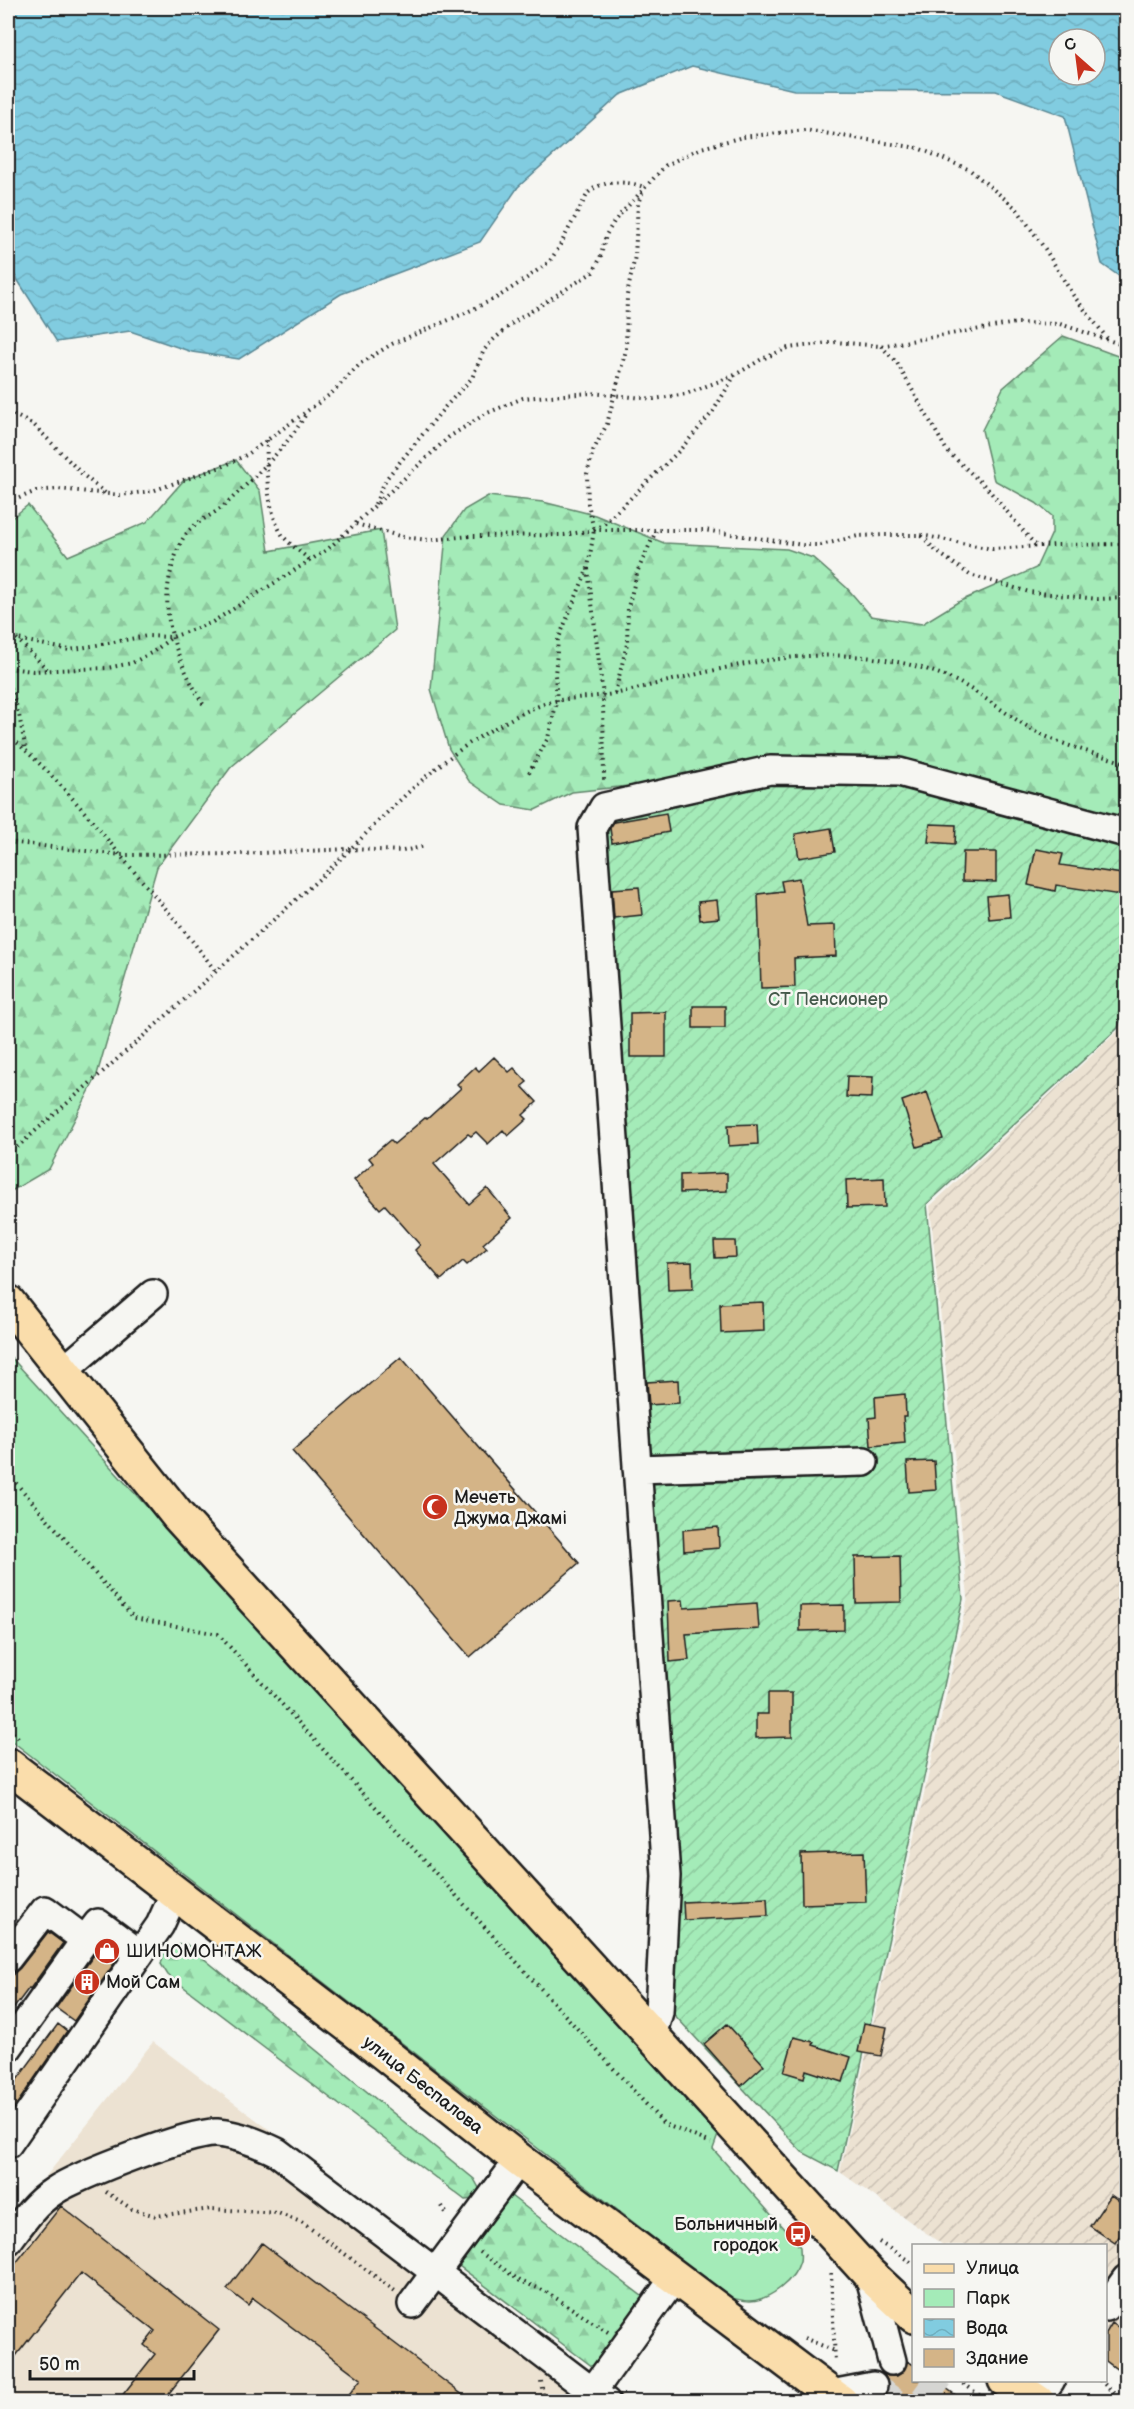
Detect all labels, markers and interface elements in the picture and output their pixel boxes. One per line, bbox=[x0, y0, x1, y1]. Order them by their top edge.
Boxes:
north arrow bbox=[1047, 27, 1107, 87]
text: С bbox=[1061, 34, 1080, 56]
park label: СТ Пенсионер bbox=[768, 989, 888, 1010]
place label: Мечеть Джума Джамі bbox=[454, 1487, 567, 1529]
mosque icon: Мечеть Джума Джамі bbox=[420, 1492, 450, 1522]
shop icon: ШИНОМОНТАЖ bbox=[92, 1936, 122, 1966]
place label: ШИНОМОНТАЖ bbox=[126, 1941, 262, 1962]
building icon: Мой Сам bbox=[72, 1967, 102, 1997]
place label: Мой Сам bbox=[106, 1972, 180, 1993]
street label: улица Беспалова bbox=[359, 2032, 488, 2139]
place label: Больничный городок bbox=[674, 2214, 778, 2256]
bus stop icon: Больничный городок bbox=[783, 2219, 813, 2249]
legend bbox=[912, 2244, 1107, 2382]
text: Улица bbox=[966, 2258, 1020, 2279]
text: Парк bbox=[966, 2288, 1010, 2309]
text: Вода bbox=[966, 2318, 1008, 2339]
scale bar bbox=[30, 2343, 194, 2381]
text: Здание bbox=[966, 2348, 1028, 2369]
text: 50 m bbox=[39, 2354, 80, 2375]

